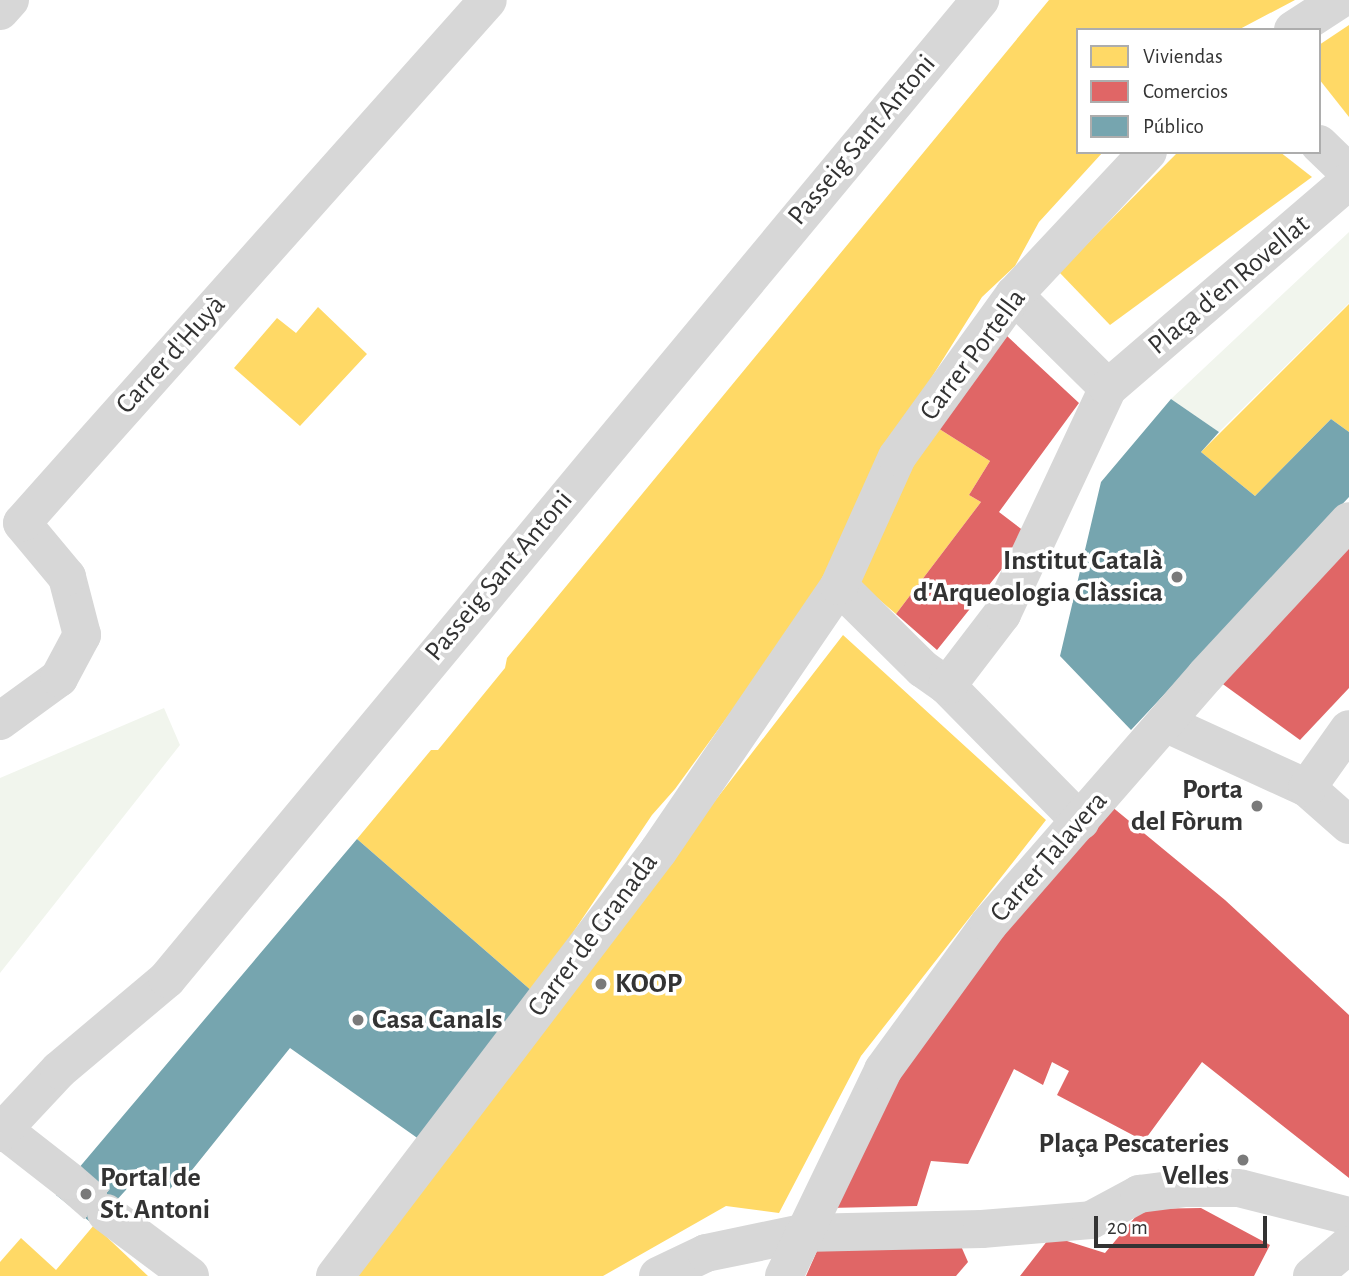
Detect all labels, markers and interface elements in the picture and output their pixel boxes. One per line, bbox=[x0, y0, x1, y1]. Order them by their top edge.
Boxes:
legend bbox=[1076, 28, 1321, 154]
text: Viviendas bbox=[1143, 46, 1223, 67]
street label: Passeig Sant Antoni bbox=[781, 48, 943, 232]
text: Comercios bbox=[1143, 81, 1228, 102]
text: Público bbox=[1143, 116, 1204, 137]
street label: Plaça d'en Rovellat bbox=[1141, 208, 1317, 362]
street label: Carrer Portella bbox=[913, 283, 1033, 427]
street label: Carrer d'Huyà bbox=[109, 289, 233, 421]
street label: Passeig Sant Antoni bbox=[418, 484, 580, 668]
place label: Institut Català d'Arqueologia Clàssica bbox=[913, 544, 1163, 610]
marker: Institut Català d'Arqueologia Clàssica bbox=[1169, 569, 1185, 585]
place label: Porta del Fòrum bbox=[1131, 773, 1243, 839]
street label: Carrer Talavera bbox=[983, 785, 1115, 929]
marker: Porta del Fòrum bbox=[1249, 798, 1265, 814]
street label: Carrer de Granada bbox=[521, 846, 665, 1024]
place label: KOOP bbox=[615, 967, 682, 1001]
marker: KOOP bbox=[593, 976, 609, 992]
place label: Casa Canals bbox=[372, 1003, 503, 1037]
marker: Casa Canals bbox=[350, 1012, 366, 1028]
place label: Plaça Pescateries Velles bbox=[1038, 1127, 1229, 1193]
marker: Plaça Pescateries Velles bbox=[1235, 1152, 1251, 1168]
place label: Portal de St. Antoni bbox=[100, 1161, 210, 1227]
marker: Portal de St. Antoni bbox=[78, 1186, 94, 1202]
scale bar bbox=[1097, 1202, 1270, 1246]
text: 20 m bbox=[1107, 1217, 1148, 1238]

